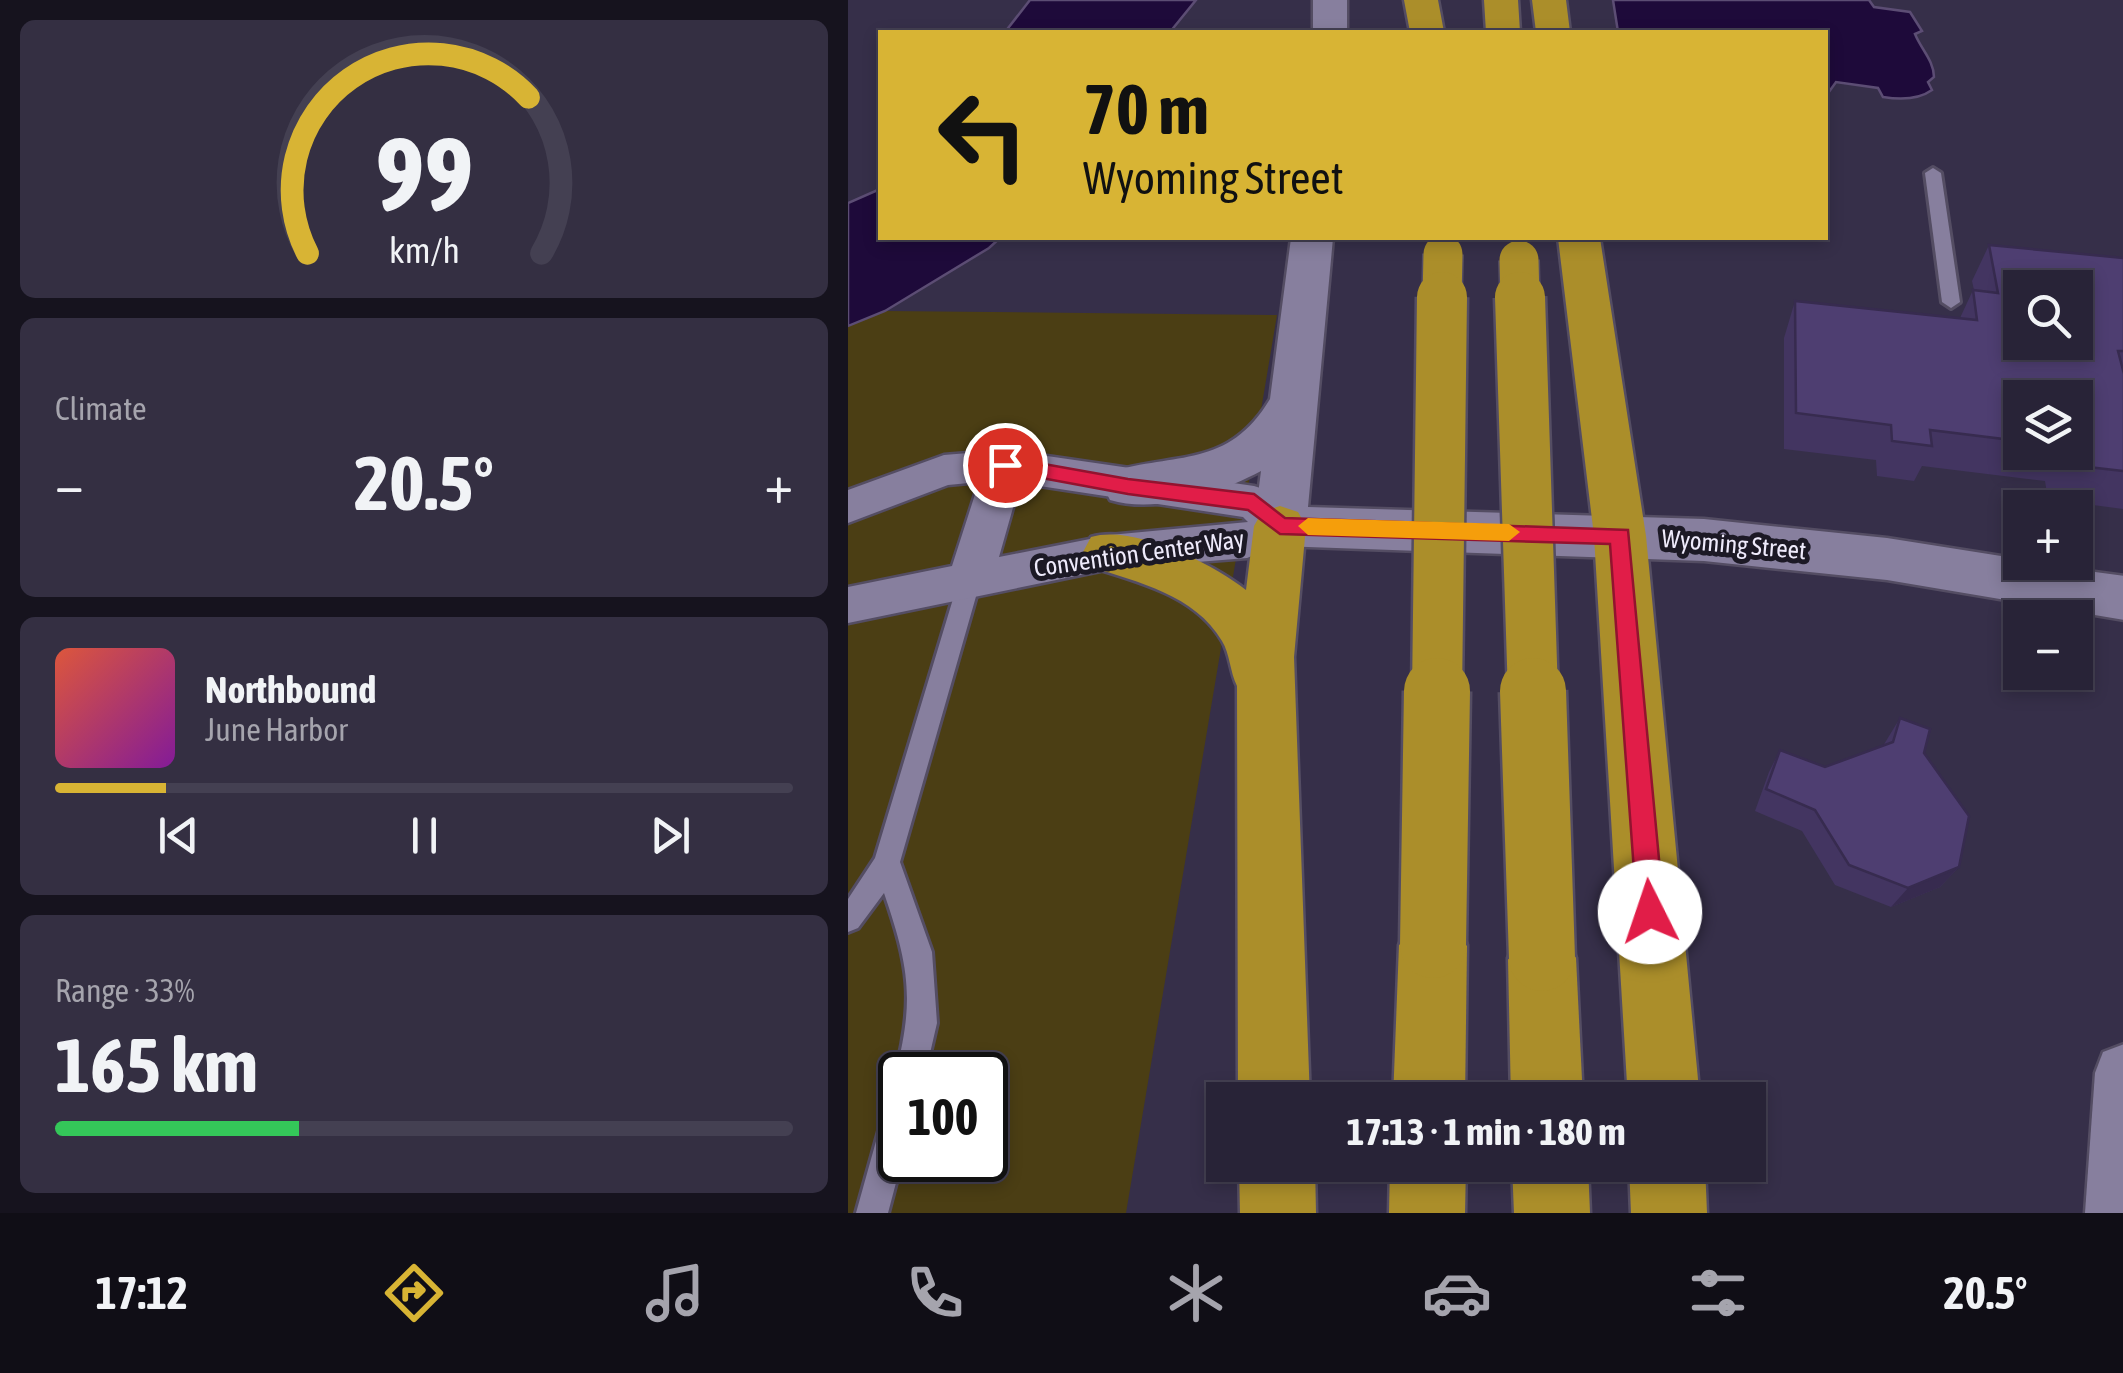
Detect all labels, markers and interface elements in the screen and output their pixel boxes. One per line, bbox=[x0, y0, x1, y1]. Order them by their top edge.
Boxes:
text: 70 m bbox=[1083, 69, 1209, 149]
icon: left bbox=[918, 70, 1048, 200]
text: 99 bbox=[375, 114, 473, 233]
text: Wyoming Street bbox=[1083, 152, 1344, 204]
text: km/h bbox=[389, 230, 459, 271]
map controls bbox=[2003, 270, 2093, 690]
button: search bbox=[2003, 270, 2093, 360]
button: layers bbox=[2003, 380, 2093, 470]
text: Climate bbox=[55, 390, 147, 427]
pin bbox=[963, 423, 1048, 508]
icon: arrive bbox=[978, 438, 1033, 493]
text: 20.5° bbox=[354, 440, 494, 526]
text: − bbox=[55, 452, 84, 515]
text: + bbox=[764, 452, 793, 515]
button: + bbox=[2003, 490, 2093, 580]
street label: Convention Center Way bbox=[1032, 524, 1246, 582]
street label: Wyoming Street bbox=[1661, 524, 1807, 564]
button: − bbox=[2003, 600, 2093, 690]
text: Northbound bbox=[205, 668, 376, 711]
text: June Harbor bbox=[205, 711, 348, 748]
icon: previous bbox=[151, 808, 206, 863]
icon: pause bbox=[397, 808, 452, 863]
icon: next bbox=[643, 808, 698, 863]
position arrow bbox=[1598, 860, 1702, 964]
text: Range · 33% bbox=[55, 972, 195, 1009]
text: 165 km bbox=[55, 1022, 258, 1108]
speed limit sign: 100 bbox=[878, 1052, 1008, 1182]
text: 17:13 · 1 min · 180 m bbox=[1346, 1110, 1626, 1153]
icon: directions bbox=[379, 1258, 449, 1328]
icon: music bbox=[640, 1258, 710, 1328]
icon: phone bbox=[900, 1258, 970, 1328]
icon: climate bbox=[1161, 1258, 1231, 1328]
icon: car bbox=[1422, 1258, 1492, 1328]
icon: filters bbox=[1683, 1258, 1753, 1328]
text: 17:12 bbox=[95, 1267, 188, 1319]
text: 20.5° bbox=[1944, 1267, 2027, 1319]

